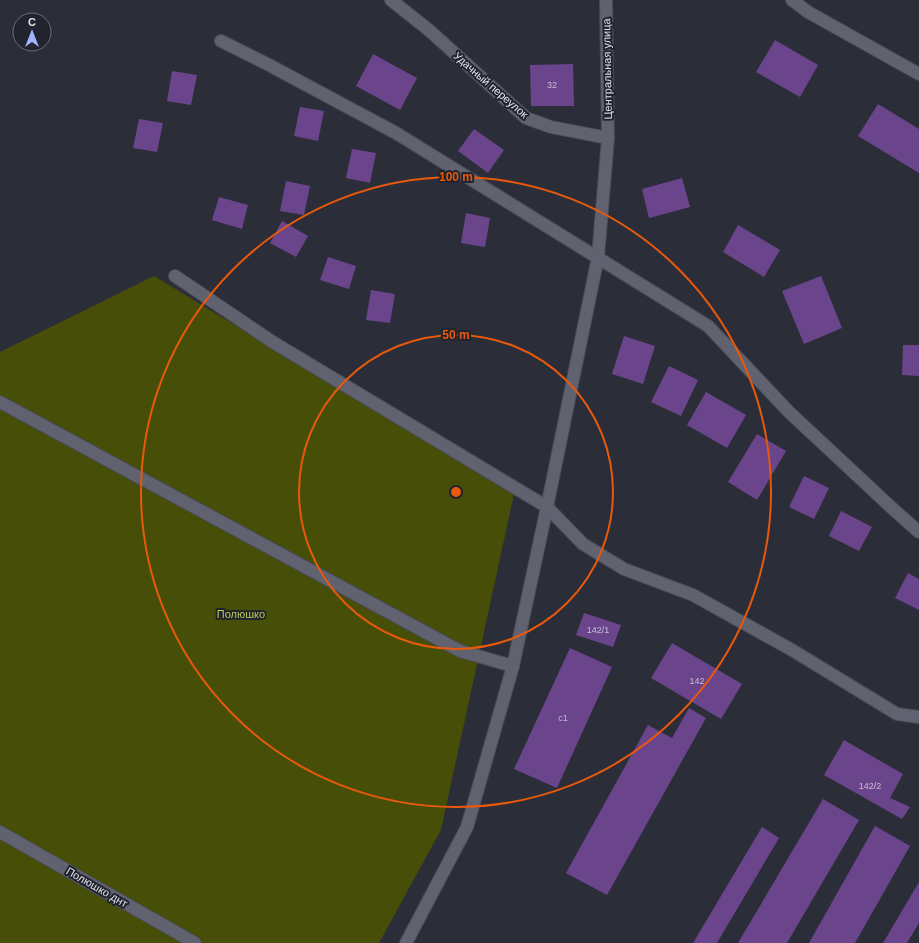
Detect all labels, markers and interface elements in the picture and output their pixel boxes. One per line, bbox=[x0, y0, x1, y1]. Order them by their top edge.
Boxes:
north arrow bbox=[12, 12, 52, 52]
text: С bbox=[28, 16, 36, 28]
street label: Центральная улица bbox=[600, 17, 614, 120]
street label: Удачный переулок bbox=[451, 50, 531, 121]
house number: 32 bbox=[547, 80, 557, 90]
text: 100 m bbox=[439, 170, 473, 184]
text: 50 m bbox=[442, 328, 470, 342]
centre of rings bbox=[449, 485, 463, 499]
park label: Полюшко bbox=[217, 608, 265, 620]
house number: 142/1 bbox=[587, 625, 609, 635]
house number: 142 bbox=[689, 676, 705, 686]
house number: с1 bbox=[558, 713, 568, 723]
house number: 142/2 bbox=[859, 781, 881, 791]
street label: Полюшко днт bbox=[64, 865, 130, 909]

